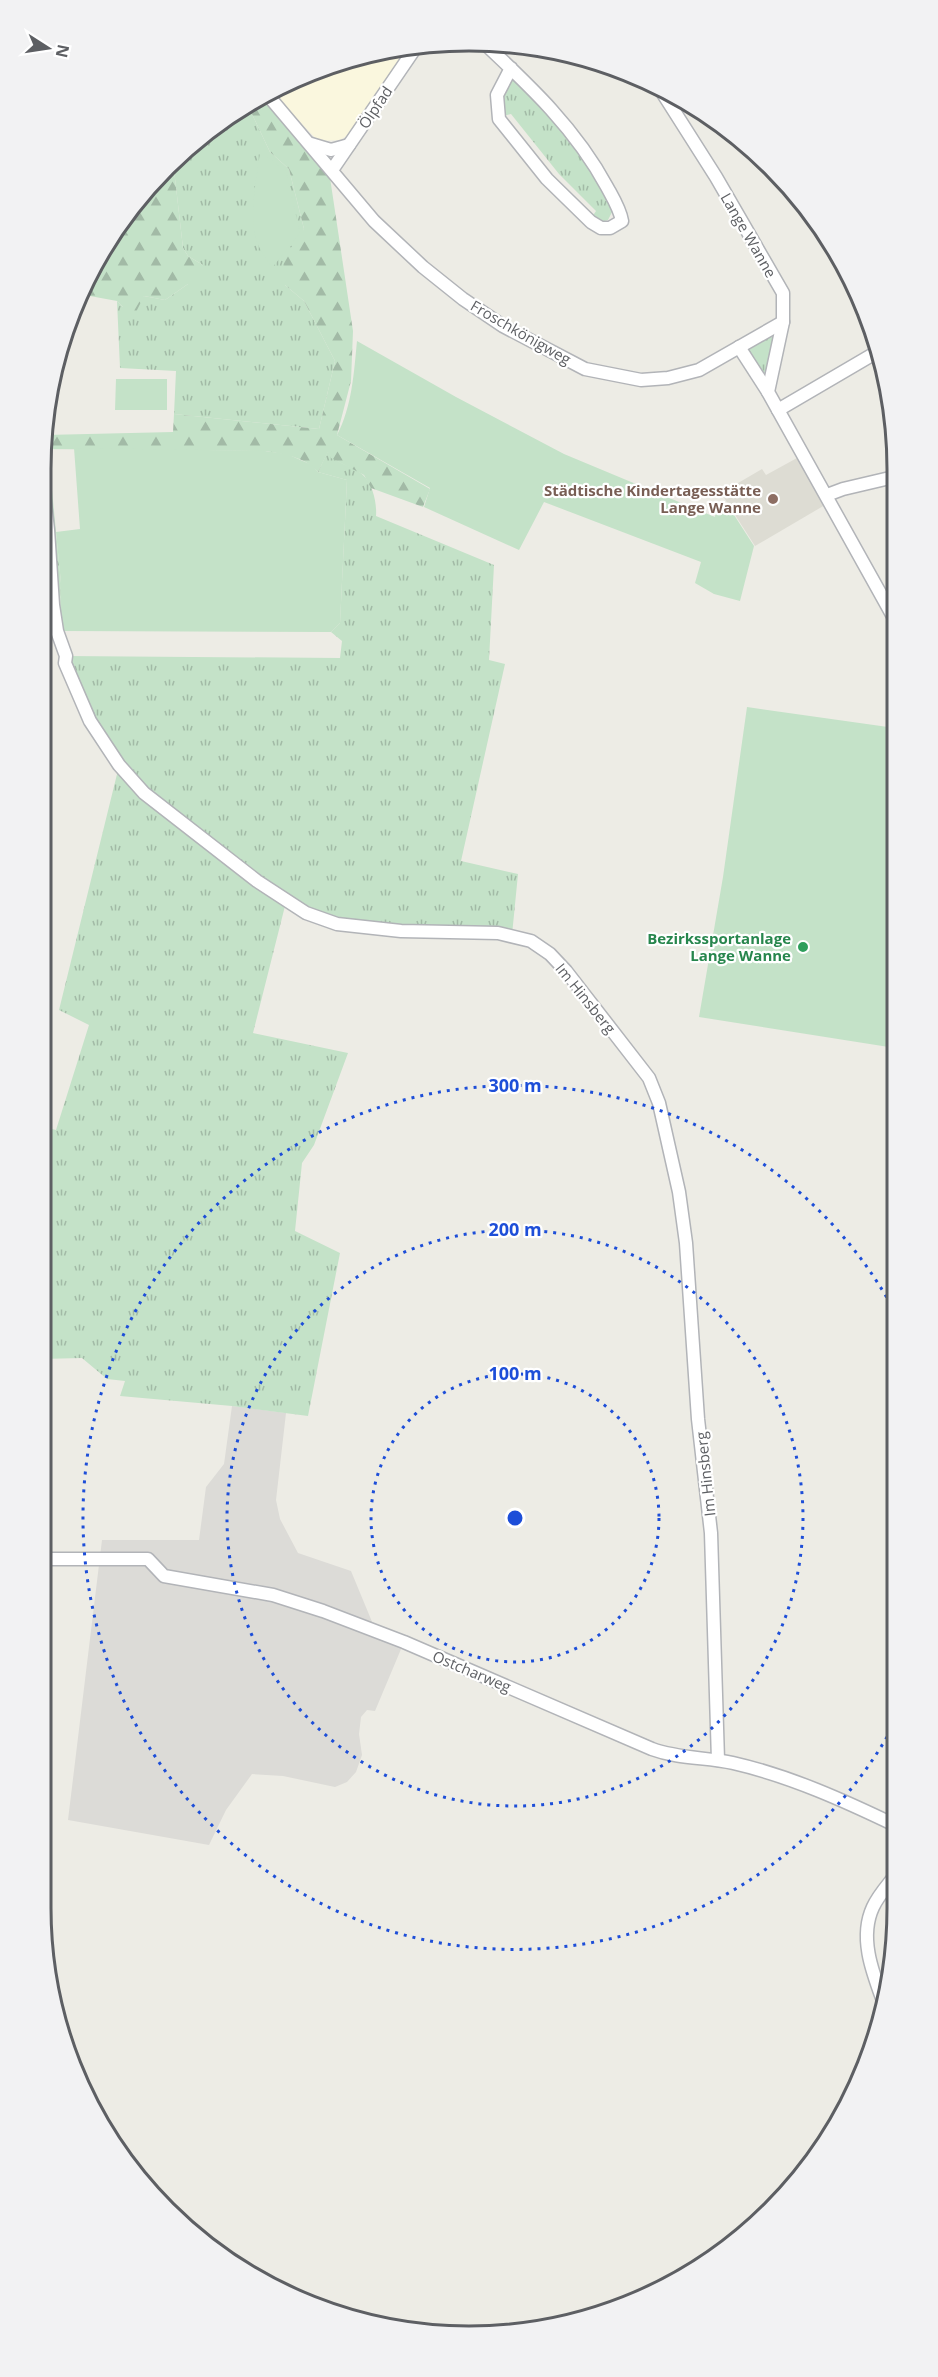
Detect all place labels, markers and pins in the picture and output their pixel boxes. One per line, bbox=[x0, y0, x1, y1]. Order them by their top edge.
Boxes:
place label: Städtische Kindertagesstätte Lange Wanne bbox=[544, 480, 761, 517]
marker: Städtische Kindertagesstätte Lange Wanne bbox=[766, 492, 780, 506]
place label: Bezirkssportanlage Lange Wanne bbox=[647, 928, 791, 965]
marker: Bezirkssportanlage Lange Wanne bbox=[796, 940, 810, 954]
centre of rings bbox=[505, 1508, 525, 1528]

